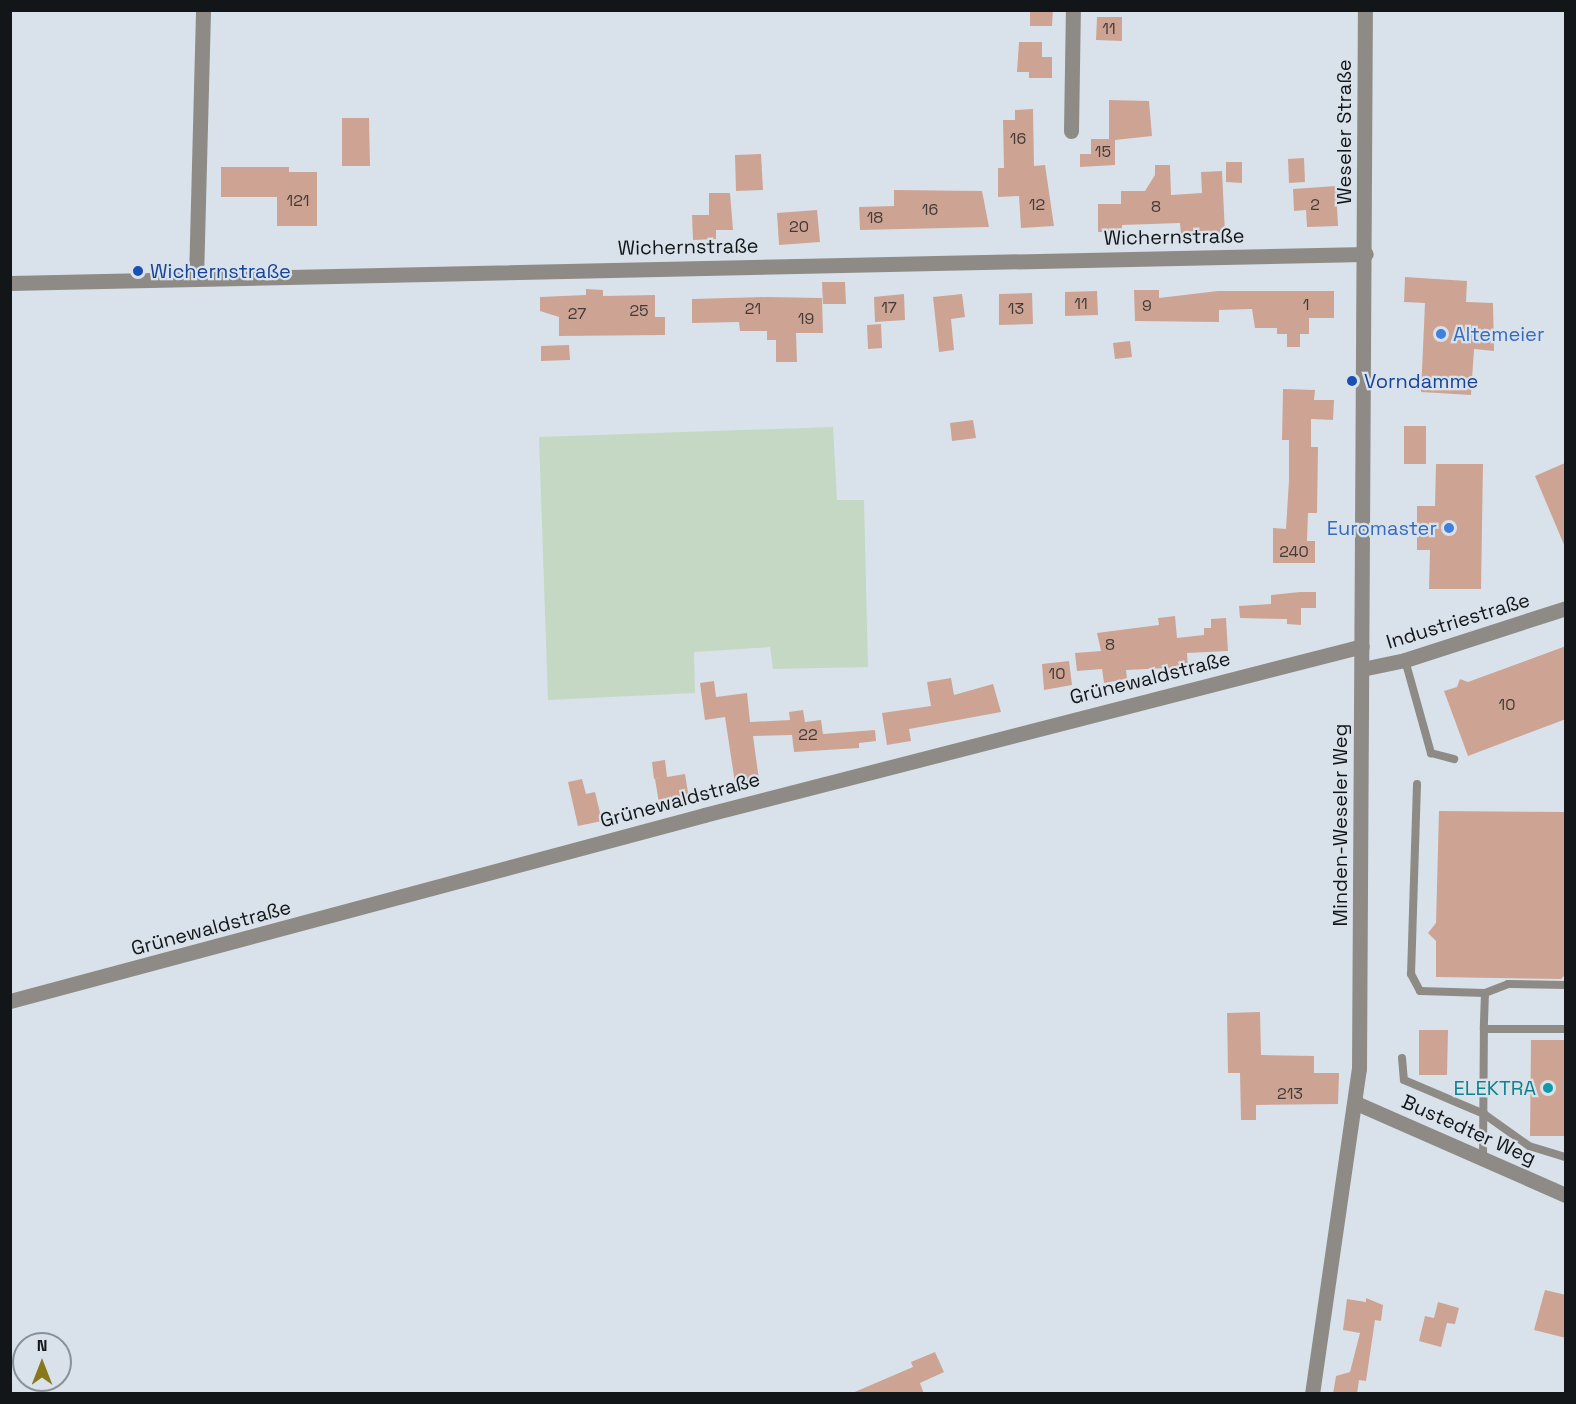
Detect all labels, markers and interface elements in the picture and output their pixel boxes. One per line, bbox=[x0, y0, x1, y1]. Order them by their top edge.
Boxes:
house number: 11 bbox=[1102, 19, 1116, 39]
street label: Weseler Straße bbox=[1332, 59, 1356, 205]
house number: 16 bbox=[1010, 129, 1026, 149]
house number: 15 bbox=[1095, 142, 1111, 162]
house number: 121 bbox=[286, 191, 310, 211]
house number: 12 bbox=[1029, 195, 1045, 215]
house number: 2 bbox=[1310, 195, 1320, 215]
house number: 8 bbox=[1151, 197, 1161, 217]
house number: 16 bbox=[922, 200, 938, 220]
house number: 18 bbox=[867, 208, 883, 228]
house number: 20 bbox=[789, 217, 809, 237]
street label: Wichernstraße bbox=[1103, 224, 1245, 250]
street label: Wichernstraße bbox=[617, 234, 759, 260]
place label: Wichernstraße bbox=[150, 259, 291, 283]
marker: Wichernstraße bbox=[131, 264, 145, 278]
house number: 11 bbox=[1074, 294, 1088, 314]
house number: 1 bbox=[1303, 295, 1309, 315]
house number: 9 bbox=[1142, 296, 1152, 316]
house number: 17 bbox=[881, 298, 897, 318]
house number: 21 bbox=[745, 299, 761, 319]
house number: 13 bbox=[1008, 299, 1024, 319]
house number: 25 bbox=[629, 301, 649, 321]
house number: 27 bbox=[568, 304, 586, 324]
house number: 19 bbox=[798, 309, 814, 329]
place label: Altemeier bbox=[1453, 322, 1544, 346]
marker: Altemeier bbox=[1434, 327, 1448, 341]
place label: Vorndamme bbox=[1364, 369, 1478, 393]
marker: Vorndamme bbox=[1345, 374, 1359, 388]
place label: Euromaster bbox=[1327, 516, 1437, 540]
marker: Euromaster bbox=[1442, 521, 1456, 535]
house number: 240 bbox=[1279, 542, 1309, 562]
street label: Industriestraße bbox=[1383, 588, 1533, 654]
house number: 8 bbox=[1105, 635, 1115, 655]
street label: Grünewaldstraße bbox=[1067, 646, 1233, 710]
house number: 10 bbox=[1049, 664, 1065, 684]
house number: 10 bbox=[1499, 695, 1515, 715]
street label: Minden-Weseler Weg bbox=[1328, 724, 1352, 926]
house number: 22 bbox=[798, 725, 818, 745]
street label: Grünewaldstraße bbox=[597, 767, 763, 833]
street label: Grünewaldstraße bbox=[128, 895, 294, 961]
place label: ELEKTRA bbox=[1453, 1076, 1536, 1100]
marker: ELEKTRA bbox=[1541, 1081, 1555, 1095]
house number: 213 bbox=[1277, 1084, 1303, 1104]
street label: Bustedter Weg bbox=[1398, 1090, 1540, 1170]
north arrow bbox=[12, 1332, 72, 1392]
text: N bbox=[37, 1335, 47, 1356]

